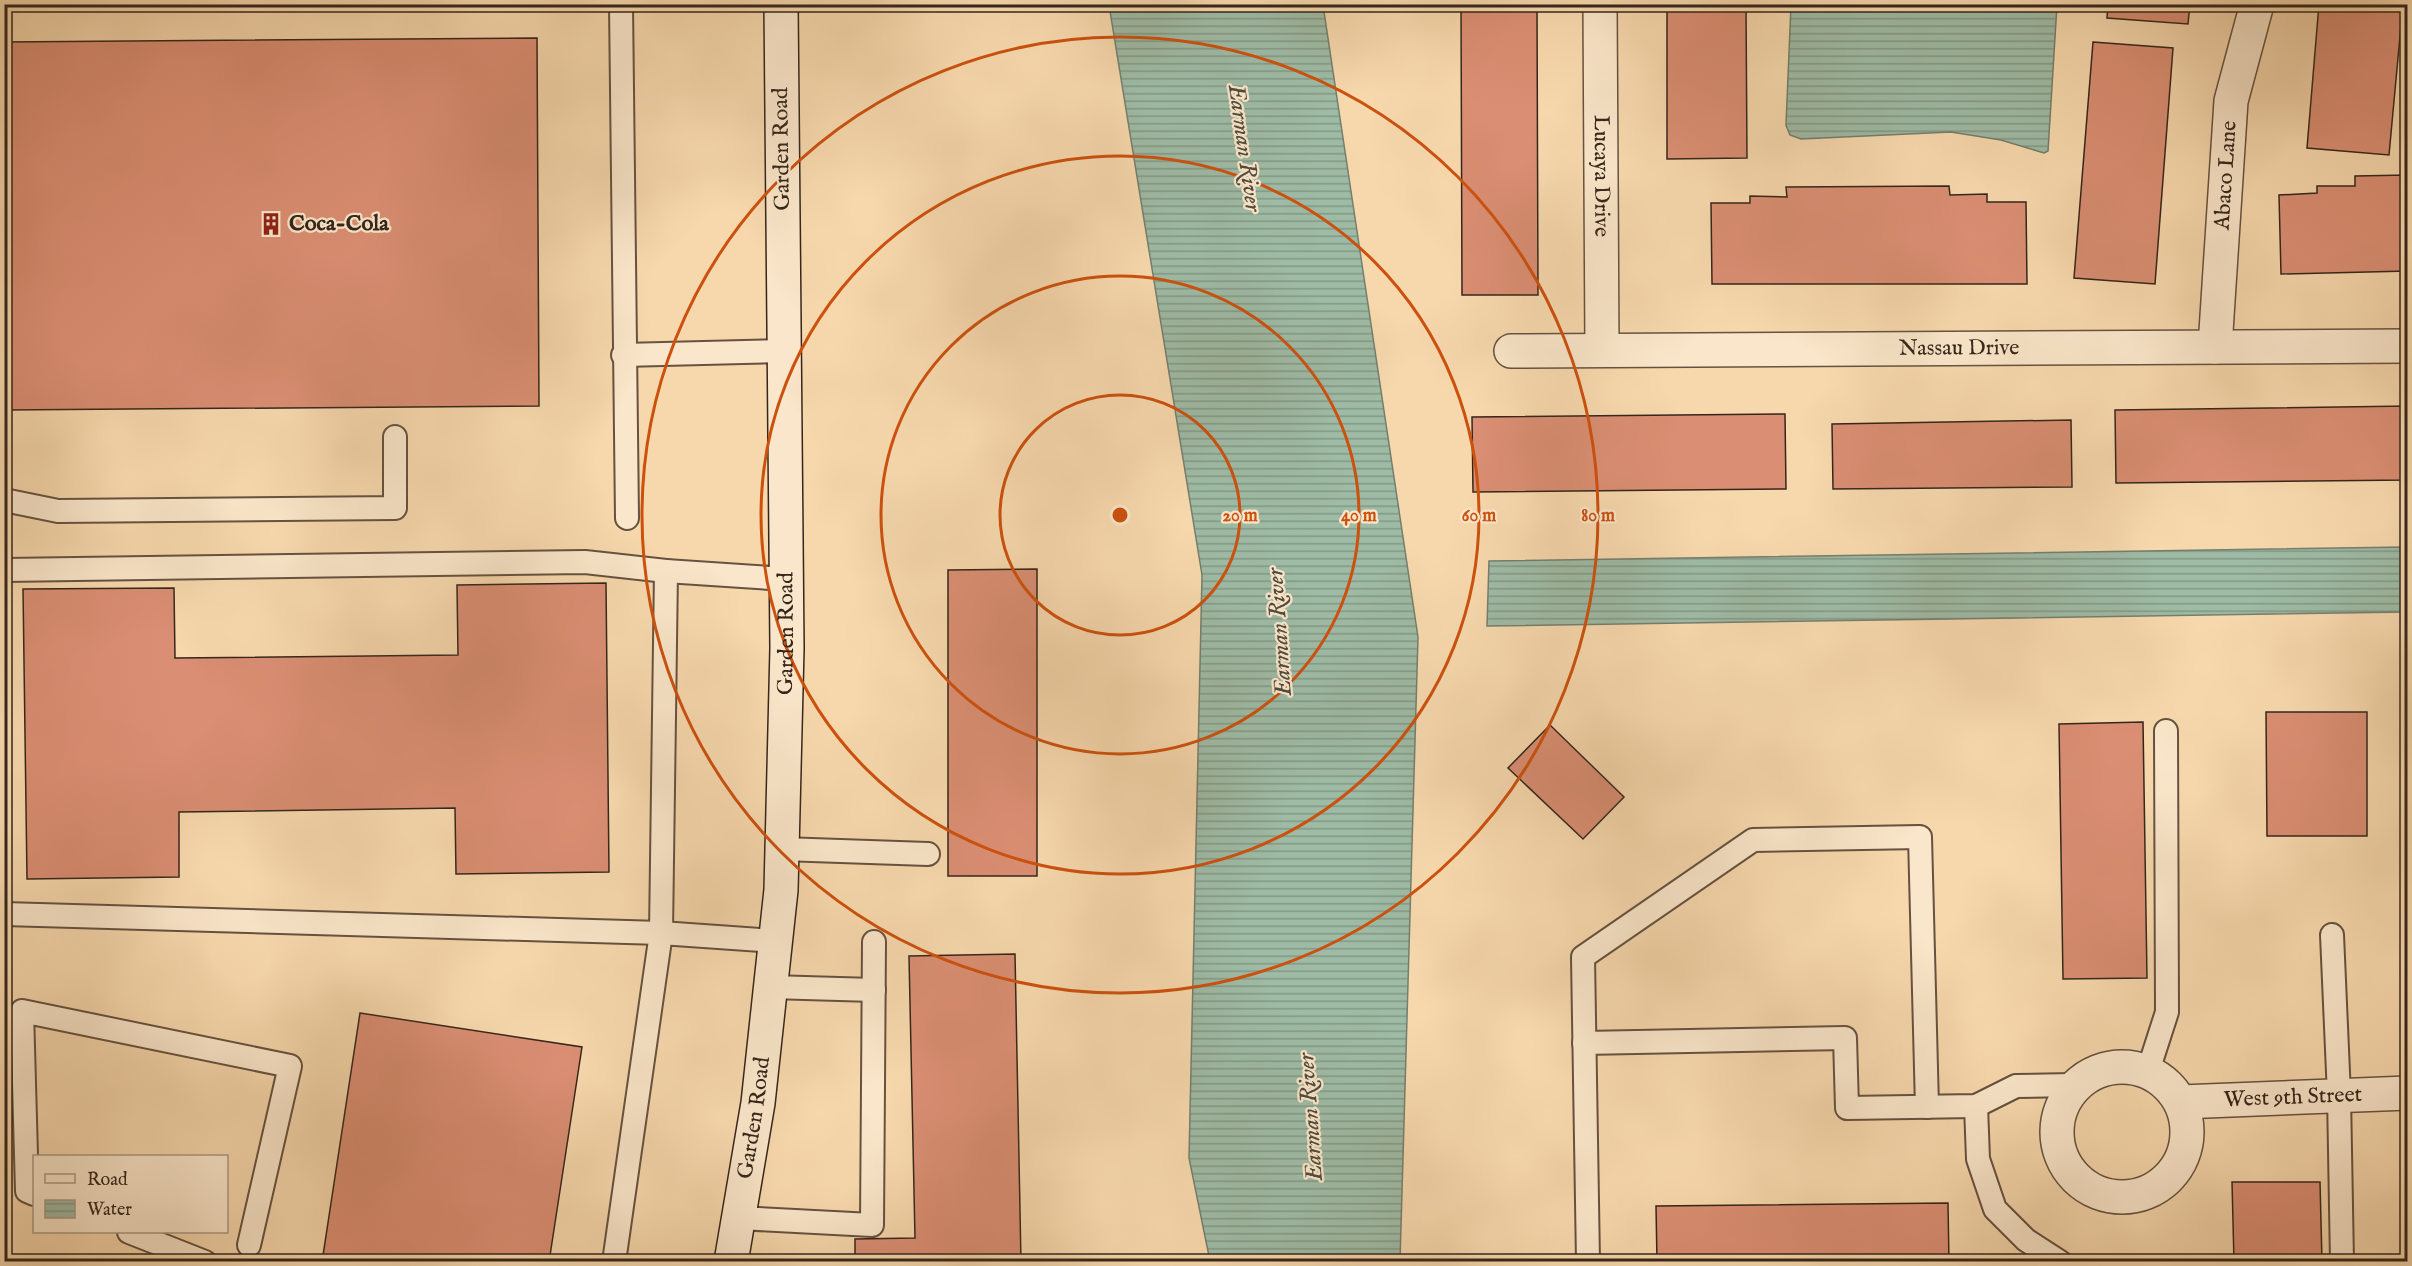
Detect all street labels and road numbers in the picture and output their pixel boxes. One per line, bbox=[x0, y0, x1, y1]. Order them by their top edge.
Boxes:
street label: Garden Road bbox=[767, 87, 797, 211]
street label: Lucaya Drive bbox=[1587, 115, 1615, 237]
street label: Abaco Lane bbox=[2209, 120, 2244, 232]
street label: Nassau Drive bbox=[1899, 334, 2019, 363]
street label: Garden Road bbox=[772, 572, 801, 696]
street label: Garden Road bbox=[731, 1055, 777, 1181]
street label: West 9th Street bbox=[2223, 1081, 2363, 1114]

